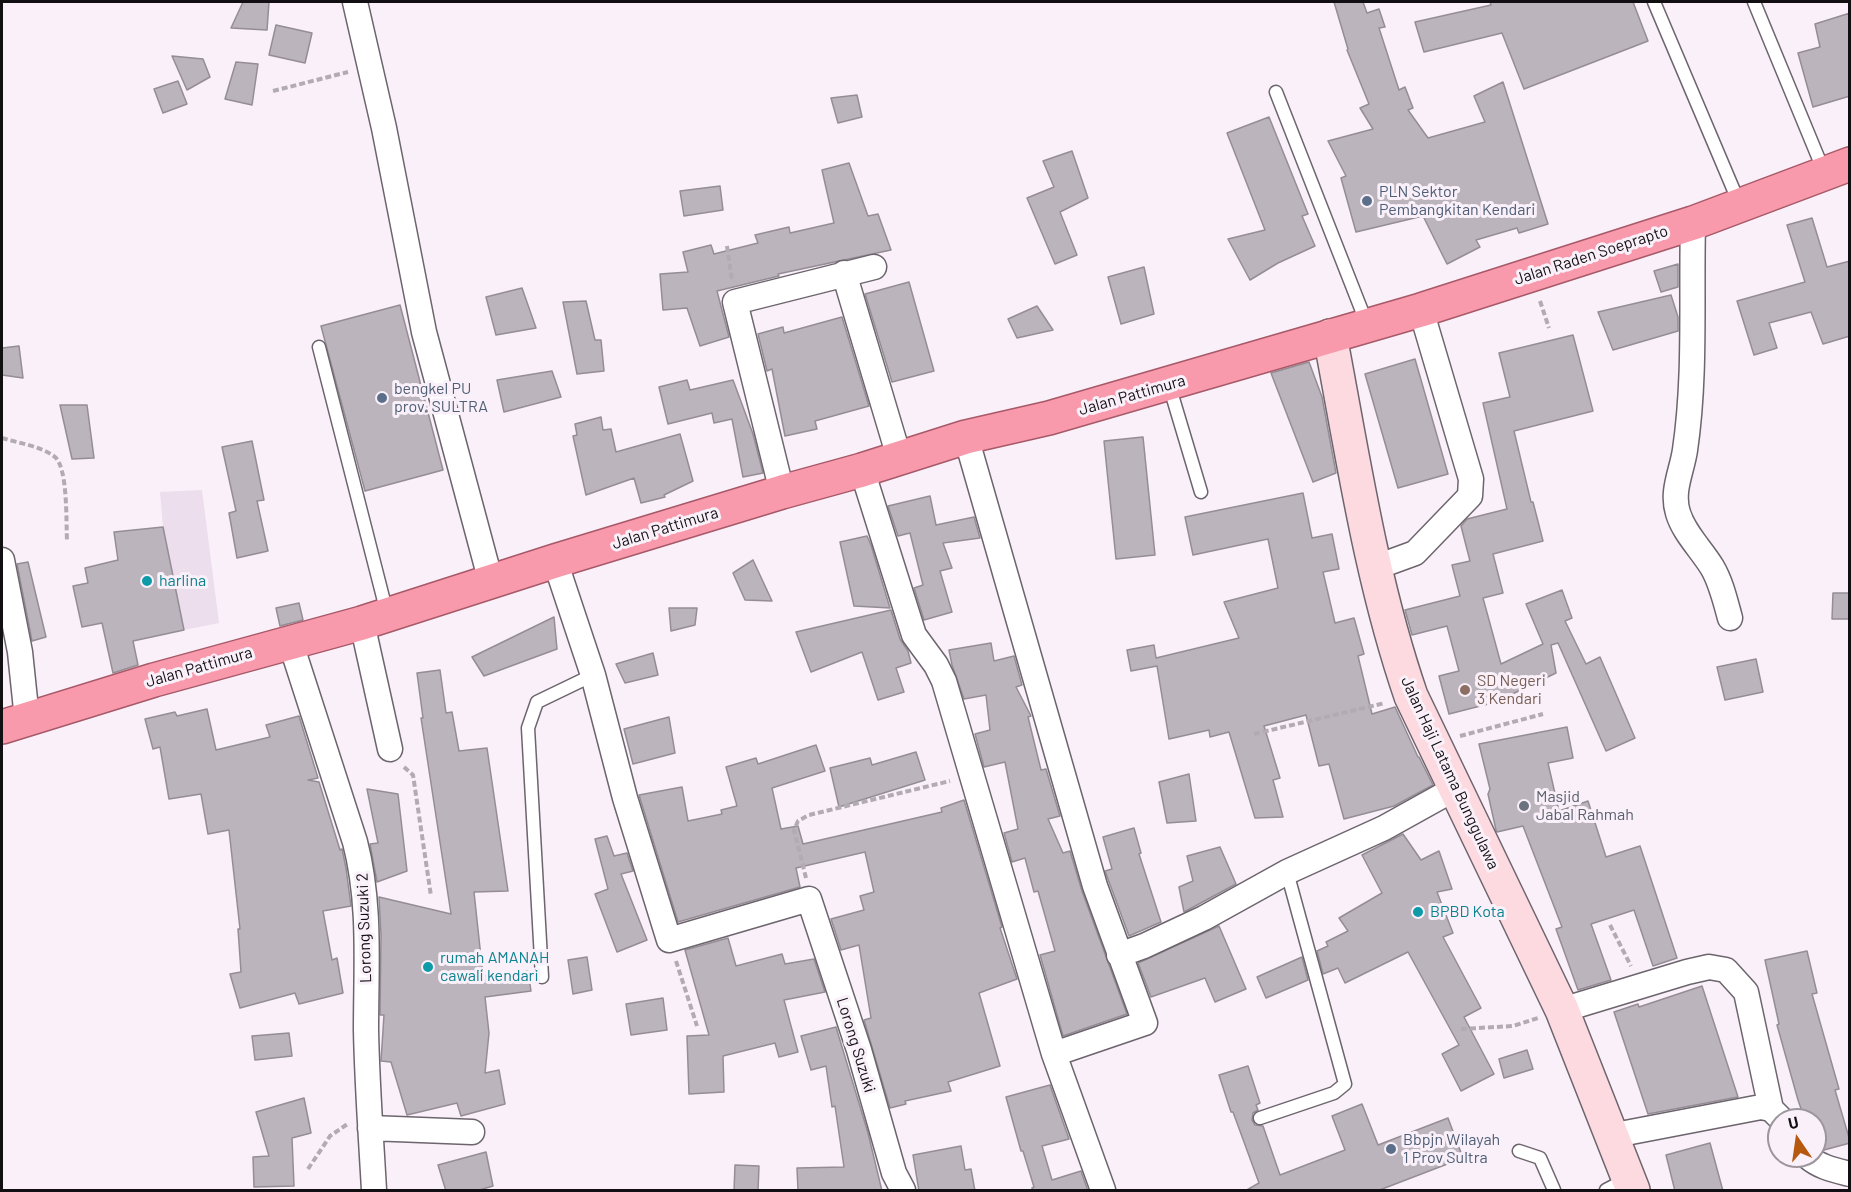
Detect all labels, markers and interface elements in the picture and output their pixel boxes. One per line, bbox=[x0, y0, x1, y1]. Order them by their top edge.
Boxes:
place label: PLN Sektor Pembangkitan Kendari bbox=[1379, 182, 1535, 220]
marker: PLN Sektor Pembangkitan Kendari bbox=[1360, 194, 1374, 208]
street label: Jalan Raden Soeprapto bbox=[1512, 221, 1670, 289]
street label: Jalan Pattimura bbox=[1076, 371, 1188, 419]
place label: bengkel PU prov. SULTRA bbox=[394, 379, 488, 417]
marker: bengkel PU prov. SULTRA bbox=[375, 391, 389, 405]
street label: Jalan Pattimura bbox=[610, 503, 720, 553]
place label: harlina bbox=[159, 571, 206, 591]
marker: harlina bbox=[140, 574, 154, 588]
street label: Jalan Pattimura bbox=[143, 643, 255, 691]
place label: SD Negeri 3 Kendari bbox=[1477, 671, 1546, 709]
street label: Jalan Haji Latama Bunggulawa bbox=[1397, 673, 1503, 873]
marker: SD Negeri 3 Kendari bbox=[1458, 683, 1472, 697]
place label: Masjid Jabal Rahmah bbox=[1536, 787, 1634, 825]
marker: Masjid Jabal Rahmah bbox=[1517, 799, 1531, 813]
street label: Lorong Suzuki 2 bbox=[352, 873, 376, 983]
place label: BPBD Kota bbox=[1430, 902, 1505, 922]
marker: BPBD Kota bbox=[1411, 905, 1425, 919]
place label: rumah AMANAH cawali kendari bbox=[440, 948, 549, 986]
marker: rumah AMANAH cawali kendari bbox=[421, 960, 435, 974]
street label: Lorong Suzuki bbox=[832, 995, 880, 1095]
north arrow bbox=[1767, 1108, 1827, 1168]
text: U bbox=[1786, 1112, 1800, 1132]
place label: Bbpjn Wilayah 1 Prov Sultra bbox=[1403, 1130, 1500, 1168]
marker: Bbpjn Wilayah 1 Prov Sultra bbox=[1384, 1142, 1398, 1156]

